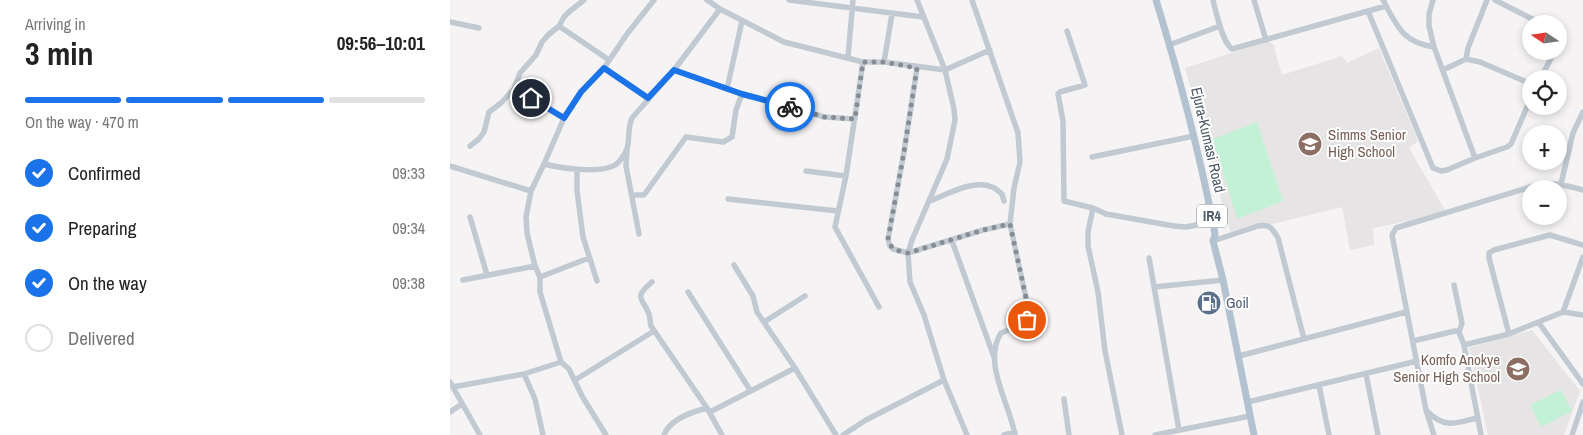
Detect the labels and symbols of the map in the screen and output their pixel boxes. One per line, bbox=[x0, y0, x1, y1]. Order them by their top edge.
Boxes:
north arrow bbox=[1522, 15, 1568, 60]
pin bbox=[510, 77, 552, 119]
courier bbox=[765, 82, 815, 132]
street label: Ejura-Kumasi Road bbox=[1186, 85, 1231, 195]
place label: Simms Senior High School bbox=[1328, 124, 1406, 162]
school or university icon: Simms Senior High School bbox=[1297, 131, 1323, 157]
road number: IR4 bbox=[1197, 205, 1227, 228]
fuel station icon: Goil bbox=[1196, 290, 1222, 316]
place label: Goil bbox=[1226, 292, 1249, 313]
pin bbox=[1006, 299, 1048, 341]
place label: Komfo Anokye Senior High School bbox=[1393, 349, 1500, 387]
school or university icon: Komfo Anokye Senior High School bbox=[1505, 356, 1531, 382]

